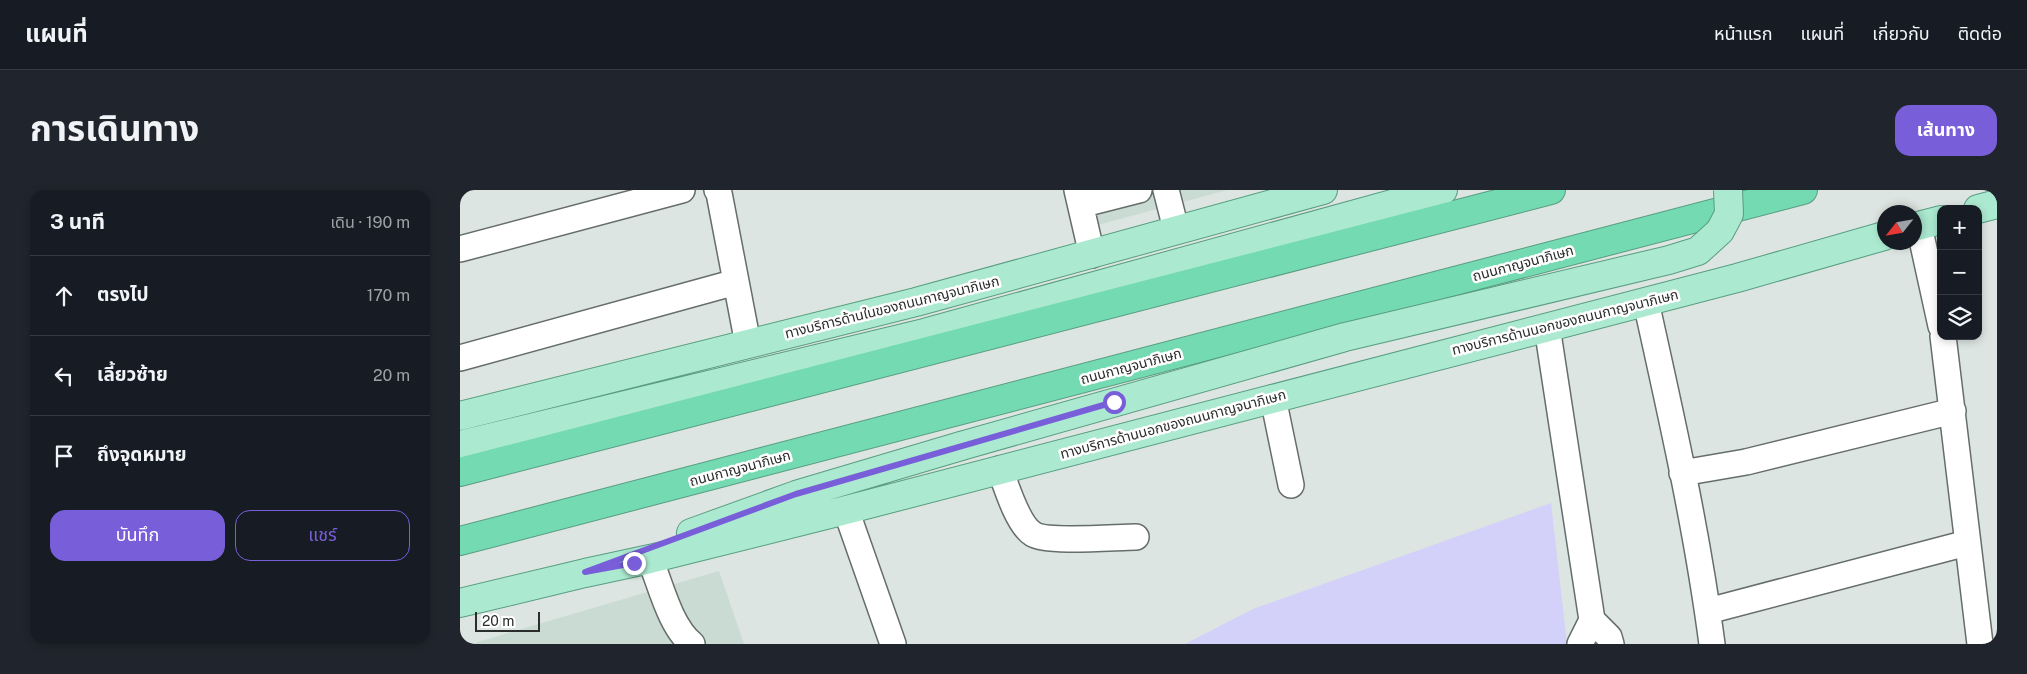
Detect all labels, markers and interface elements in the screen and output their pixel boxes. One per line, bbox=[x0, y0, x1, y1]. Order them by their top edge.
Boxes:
text: แผนที่ bbox=[25, 19, 88, 47]
text: หน้าแรก bbox=[1714, 23, 1772, 44]
text: แผนที่ bbox=[1800, 23, 1844, 44]
text: เกี่ยวกับ bbox=[1872, 23, 1930, 44]
text: ติดต่อ bbox=[1958, 23, 2002, 44]
button: เส้นทาง bbox=[1895, 105, 1997, 156]
text: การเดินทาง bbox=[30, 108, 199, 149]
north arrow bbox=[1877, 205, 1922, 250]
map controls bbox=[1937, 205, 1982, 340]
button: + bbox=[1937, 205, 1982, 250]
text: 3 นาที bbox=[50, 209, 105, 234]
text: เดิน · 190 m bbox=[331, 213, 410, 232]
street label: ถนนกาญจนาภิเษก bbox=[1471, 242, 1575, 284]
button: − bbox=[1937, 250, 1982, 295]
street label: ทางบริการด้านในของถนนกาญจนาภิเษก bbox=[783, 273, 1001, 341]
icon: ahead bbox=[50, 282, 78, 310]
text: ตรงไป bbox=[97, 283, 149, 305]
text: 170 m bbox=[367, 286, 410, 305]
street label: ทางบริการด้านนอกของถนนกาญจนาภิเษก bbox=[1450, 286, 1680, 358]
button: layers bbox=[1937, 295, 1982, 340]
street label: ถนนกาญจนาภิเษก bbox=[1079, 345, 1183, 387]
icon: left bbox=[50, 362, 78, 390]
text: เลี้ยวซ้าย bbox=[97, 363, 168, 385]
text: 20 m bbox=[373, 366, 410, 385]
street label: ทางบริการด้านนอกของถนนกาญจนาภิเษก bbox=[1058, 386, 1288, 462]
route start bbox=[1103, 391, 1126, 414]
icon: arrive bbox=[50, 442, 78, 470]
text: ถึงจุดหมาย bbox=[97, 443, 187, 465]
street label: ถนนกาญจนาภิเษก bbox=[688, 447, 792, 489]
button: บันทึก bbox=[50, 510, 225, 561]
button: แชร์ bbox=[235, 510, 410, 561]
route end bbox=[623, 552, 646, 575]
scale bar bbox=[475, 609, 540, 632]
text: 20 m bbox=[482, 613, 514, 629]

